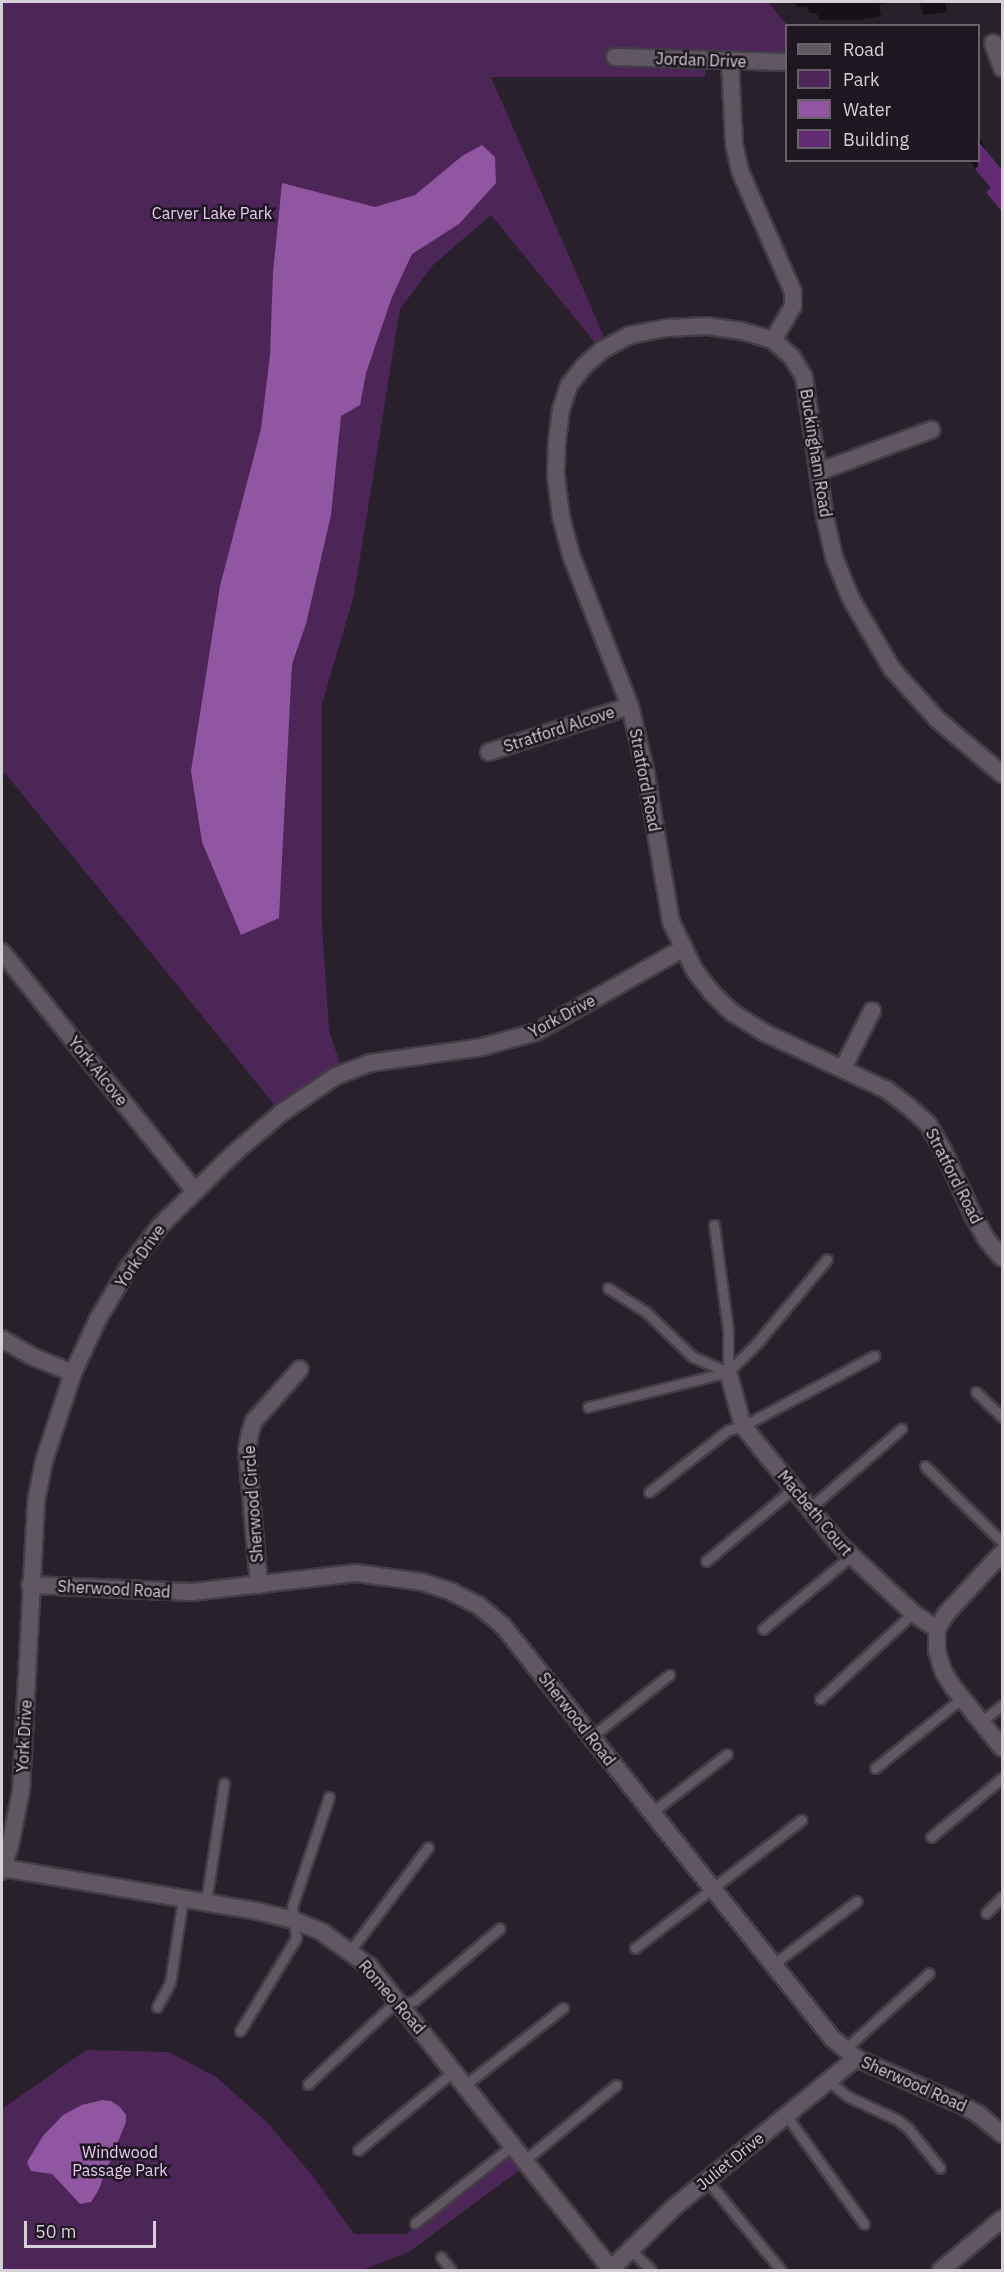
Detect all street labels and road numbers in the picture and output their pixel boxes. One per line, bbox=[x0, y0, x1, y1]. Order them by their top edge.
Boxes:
street label: Jordan Drive bbox=[655, 49, 747, 71]
street label: Buckingham Road bbox=[796, 387, 836, 519]
street label: Stratford Alcove bbox=[501, 702, 617, 756]
street label: Stratford Road bbox=[626, 727, 664, 833]
street label: York Drive bbox=[525, 990, 599, 1042]
street label: York Alcove bbox=[64, 1032, 132, 1110]
street label: Stratford Road bbox=[922, 1125, 986, 1227]
street label: York Drive bbox=[111, 1221, 169, 1291]
street label: Sherwood Circle bbox=[239, 1445, 267, 1563]
street label: Macbeth Court bbox=[774, 1466, 856, 1560]
street label: Sherwood Road bbox=[57, 1576, 171, 1602]
street label: Sherwood Road bbox=[535, 1669, 619, 1769]
street label: York Drive bbox=[13, 1699, 35, 1773]
street label: Romeo Road bbox=[355, 1956, 429, 2038]
street label: Sherwood Road bbox=[858, 2052, 970, 2116]
street label: Juliet Drive bbox=[693, 2128, 767, 2194]

